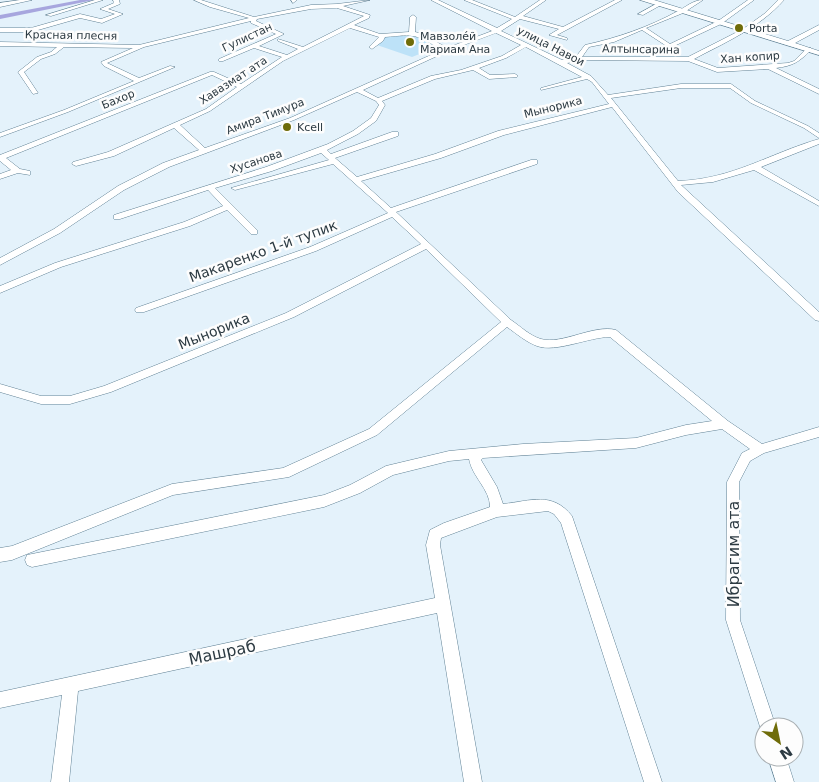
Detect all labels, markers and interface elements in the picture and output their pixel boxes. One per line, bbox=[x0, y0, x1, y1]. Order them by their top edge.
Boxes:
street label: Гулистан bbox=[220, 20, 274, 55]
marker: Porta bbox=[733, 22, 745, 34]
place label: Porta bbox=[749, 22, 778, 35]
street label: улица Навои bbox=[515, 24, 587, 69]
street label: Красная плесня bbox=[25, 28, 117, 43]
place label: Мавзоле́й Мариам Ана bbox=[420, 30, 490, 56]
marker: Мавзоле́й Мариам Ана bbox=[404, 36, 416, 48]
street label: Алтынсарина bbox=[602, 42, 680, 57]
street label: Хан копир bbox=[720, 49, 780, 66]
street label: Хавазмат ата bbox=[197, 54, 270, 107]
street label: Бахор bbox=[100, 87, 137, 112]
street label: Мынорика bbox=[523, 94, 584, 121]
street label: Амира Тимура bbox=[224, 96, 306, 137]
marker: Kcell bbox=[281, 121, 293, 133]
place label: Kcell bbox=[297, 121, 323, 134]
street label: Хусанова bbox=[228, 147, 284, 176]
street label: Макаренко 1-й тупик bbox=[187, 217, 339, 285]
street label: Мынорика bbox=[176, 309, 252, 353]
street label: Ибрагим ата bbox=[724, 501, 743, 607]
street label: Машраб bbox=[187, 636, 257, 669]
north arrow bbox=[754, 717, 804, 767]
text: N bbox=[777, 743, 795, 763]

